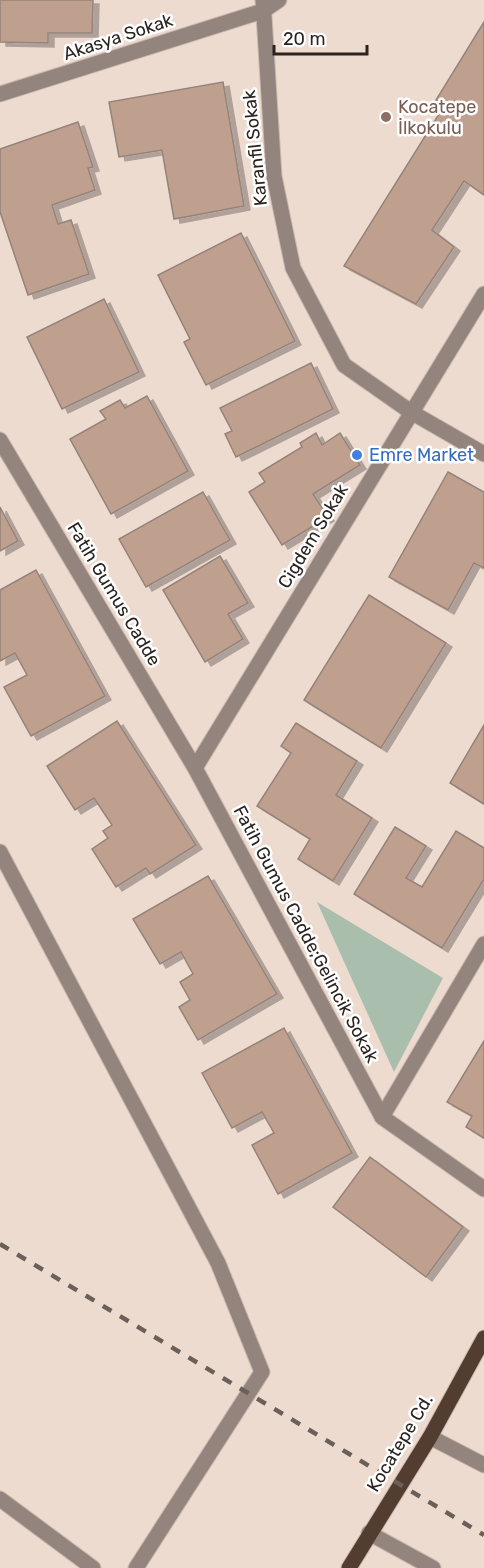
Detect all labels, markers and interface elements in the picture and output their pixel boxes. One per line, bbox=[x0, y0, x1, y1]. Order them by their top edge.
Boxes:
street label: Akasya Sokak bbox=[61, 9, 176, 65]
scale bar bbox=[274, 18, 367, 56]
text: 20 m bbox=[283, 28, 325, 50]
street label: Karanfil Sokak bbox=[238, 88, 272, 207]
place label: Kocatepe İlkokulu bbox=[398, 96, 476, 139]
marker: Kocatepe İlkokulu bbox=[379, 110, 393, 124]
place label: Emre Market bbox=[369, 444, 474, 466]
marker: Emre Market bbox=[350, 448, 364, 462]
street label: Cigdem Sokak bbox=[273, 479, 353, 592]
street label: Fatih Gumus Cadde bbox=[62, 518, 166, 670]
street label: Fatih Gumus Cadde;Gelincik Sokak bbox=[229, 802, 384, 1067]
street label: Kocatepe Cd. bbox=[362, 1390, 438, 1496]

